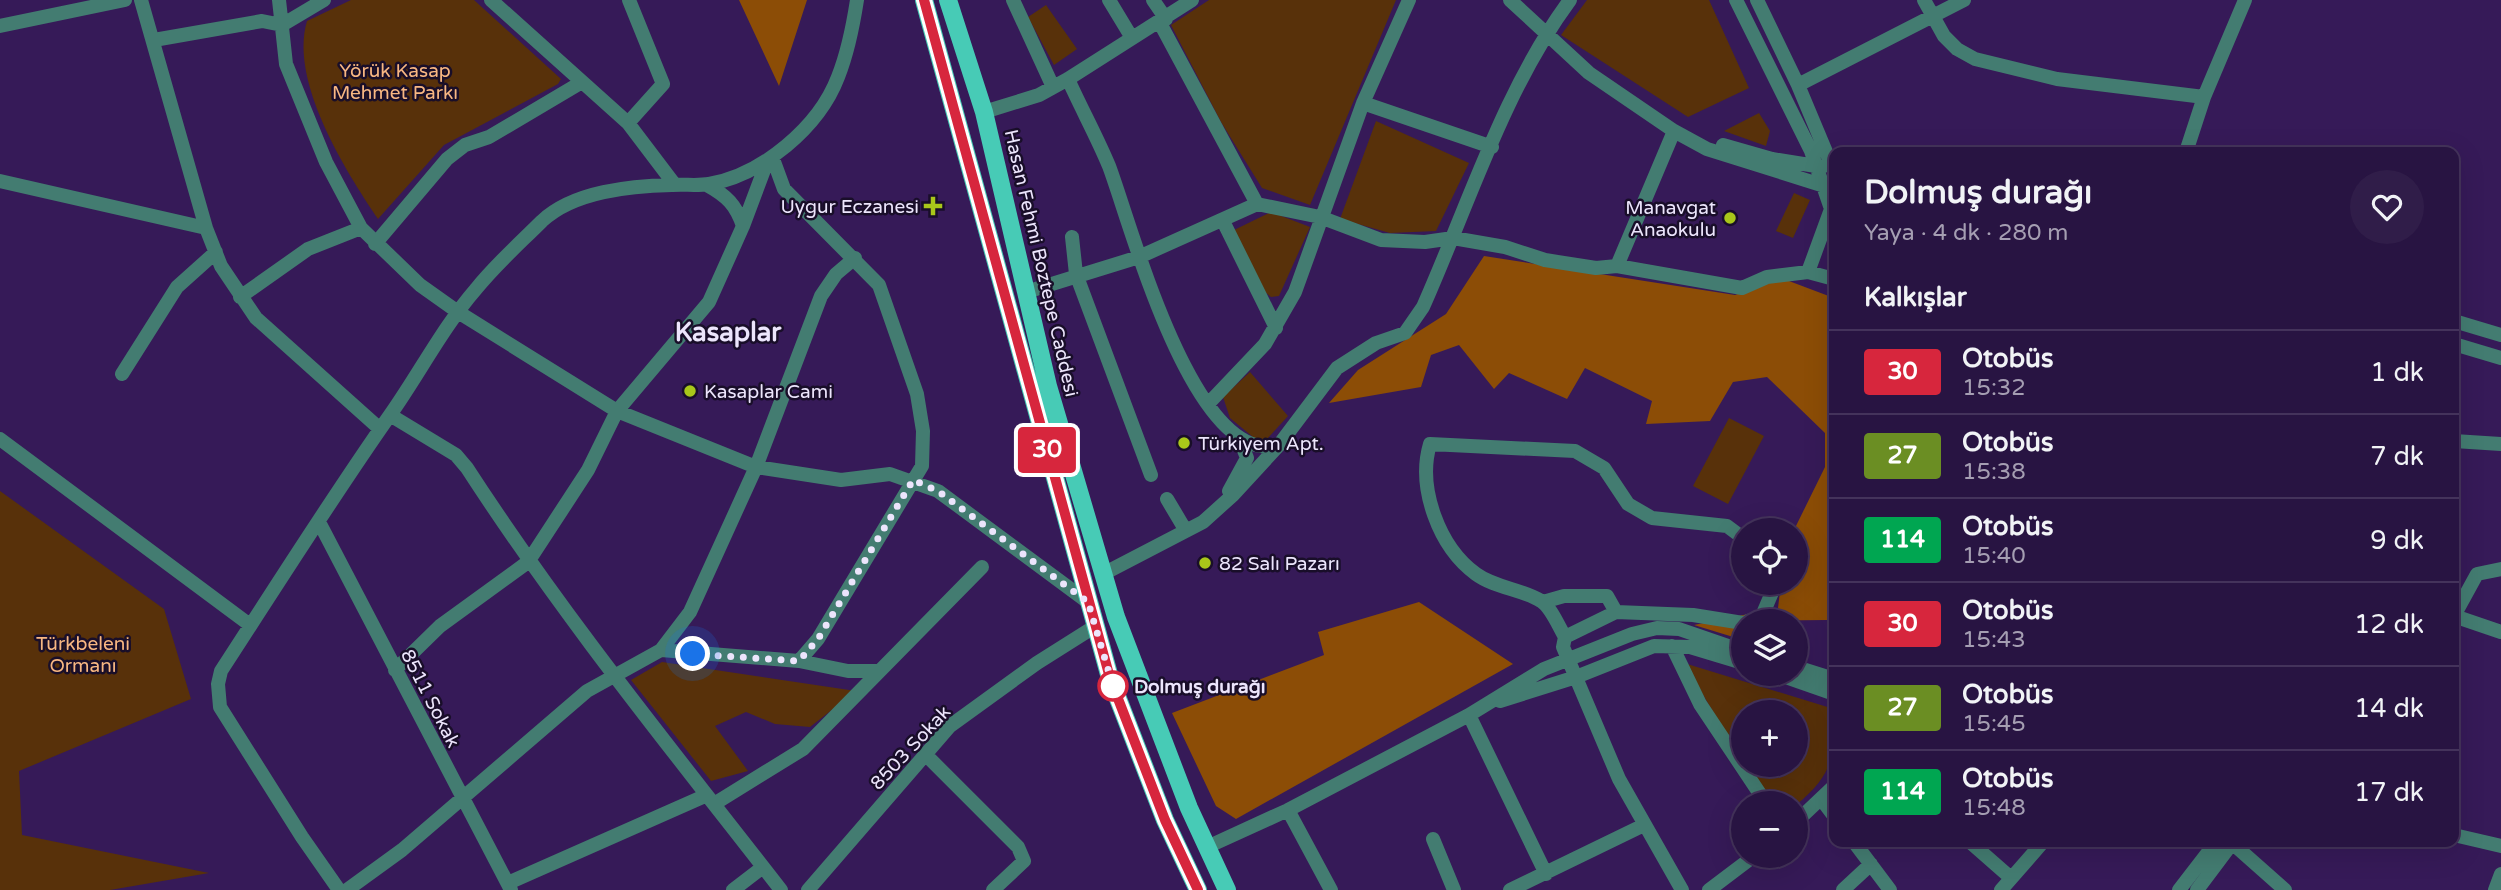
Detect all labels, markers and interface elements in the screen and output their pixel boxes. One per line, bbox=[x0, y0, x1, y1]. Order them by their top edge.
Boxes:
park label: Yörük Kasap Mehmet Parkı bbox=[332, 60, 458, 104]
street label: Hasan Fehmi Boztepe Caddesi bbox=[1000, 127, 1083, 399]
button: heart bbox=[2350, 170, 2424, 244]
text: Dolmuş durağı bbox=[1864, 173, 2092, 212]
place label: Uygur Eczanesi bbox=[781, 196, 919, 218]
place label: Manavgat Anaokulu bbox=[1625, 197, 1716, 241]
marker: Uygur Eczanesi bbox=[925, 198, 941, 214]
marker: Manavgat Anaokulu bbox=[1722, 210, 1738, 226]
text: Yaya · 4 dk · 280 m bbox=[1864, 219, 2068, 247]
text: Kalkışlar bbox=[1864, 282, 1967, 313]
district label: Kasaplar bbox=[675, 317, 782, 348]
text: Otobüs bbox=[1962, 343, 2053, 374]
text: 30 bbox=[1887, 357, 1918, 386]
text: 1 dk bbox=[2370, 357, 2424, 388]
text: 15:32 bbox=[1962, 374, 2026, 402]
place label: Kasaplar Cami bbox=[704, 381, 833, 403]
marker: Kasaplar Cami bbox=[682, 383, 698, 399]
line badge: 30 bbox=[1016, 427, 1078, 473]
text: Otobüs bbox=[1962, 427, 2053, 458]
place label: Türkiyem Apt. bbox=[1198, 433, 1324, 455]
text: 30 bbox=[1032, 435, 1062, 464]
marker: Türkiyem Apt. bbox=[1176, 435, 1192, 451]
text: 27 bbox=[1887, 441, 1918, 470]
text: 7 dk bbox=[2370, 441, 2424, 472]
text: 15:38 bbox=[1962, 458, 2026, 486]
text: Otobüs bbox=[1962, 511, 2053, 542]
map controls bbox=[1731, 518, 1808, 868]
button: locate bbox=[1731, 518, 1808, 595]
text: 114 bbox=[1880, 525, 1925, 554]
text: 9 dk bbox=[2370, 525, 2424, 556]
text: 15:40 bbox=[1962, 542, 2026, 570]
place label: 82 Salı Pazarı bbox=[1219, 553, 1340, 575]
marker: 82 Salı Pazarı bbox=[1197, 555, 1213, 571]
text: Otobüs bbox=[1962, 595, 2053, 626]
button: layers bbox=[1731, 609, 1808, 686]
text: 30 bbox=[1887, 609, 1918, 638]
text: 12 dk bbox=[2354, 609, 2424, 640]
text: 15:43 bbox=[1962, 626, 2026, 654]
park label: Türkbeleni Ormanı bbox=[36, 633, 130, 677]
your location bbox=[675, 636, 710, 671]
street label: 8511 Sokak bbox=[396, 646, 464, 751]
marker: Dolmuş durağı bbox=[1098, 671, 1128, 701]
place label: Dolmuş durağı bbox=[1134, 676, 1265, 699]
text: Otobüs bbox=[1962, 679, 2053, 710]
text: 27 bbox=[1887, 693, 1918, 722]
text: 14 dk bbox=[2354, 693, 2424, 724]
button: + bbox=[1731, 700, 1808, 777]
street label: 8503 Sokak bbox=[866, 701, 955, 794]
text: 15:45 bbox=[1962, 710, 2026, 738]
text: Otobüs bbox=[1962, 763, 2053, 794]
text: 114 bbox=[1880, 777, 1925, 806]
text: 17 dk bbox=[2354, 777, 2424, 808]
button: − bbox=[1731, 791, 1808, 868]
text: 15:48 bbox=[1962, 794, 2026, 822]

